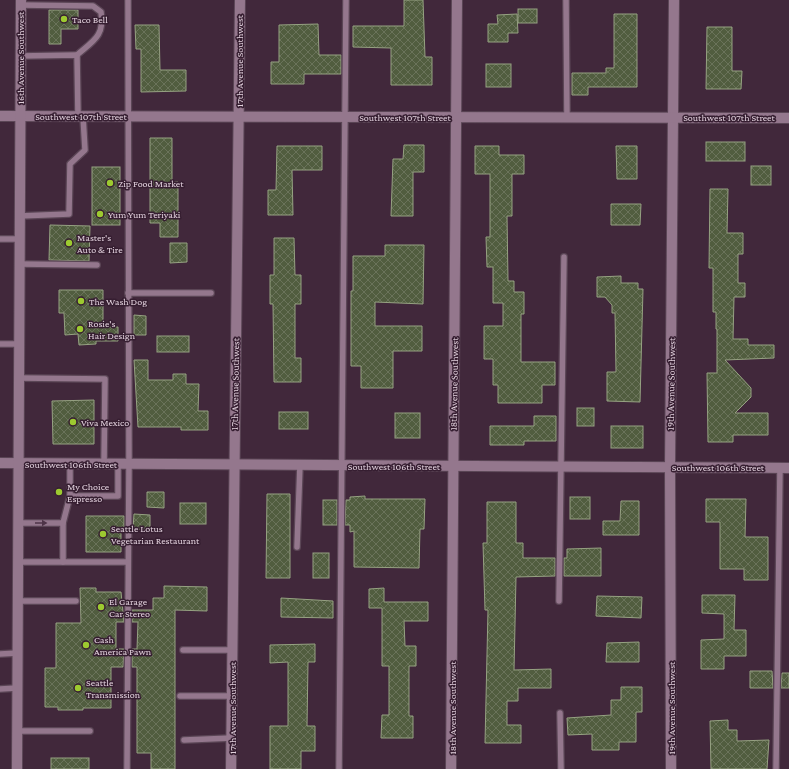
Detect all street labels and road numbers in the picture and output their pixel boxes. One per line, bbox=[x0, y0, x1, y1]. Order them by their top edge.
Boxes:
street label: 16th Avenue Southwest bbox=[15, 11, 26, 104]
street label: 17th Avenue Southwest bbox=[234, 14, 245, 107]
street label: Southwest 107th Street bbox=[35, 111, 128, 122]
street label: Southwest 107th Street bbox=[359, 112, 452, 123]
street label: Southwest 107th Street bbox=[683, 112, 776, 123]
street label: 17th Avenue Southwest bbox=[229, 337, 241, 430]
street label: 18th Avenue Southwest bbox=[448, 337, 460, 431]
street label: 19th Avenue Southwest bbox=[665, 337, 677, 430]
street label: Southwest 106th Street bbox=[25, 459, 118, 470]
street label: Southwest 106th Street bbox=[348, 461, 441, 472]
street label: Southwest 106th Street bbox=[672, 462, 765, 473]
street label: 17th Avenue Southwest bbox=[227, 661, 238, 754]
street label: 18th Avenue Southwest bbox=[447, 661, 458, 755]
street label: 19th Avenue Southwest bbox=[666, 661, 677, 754]

